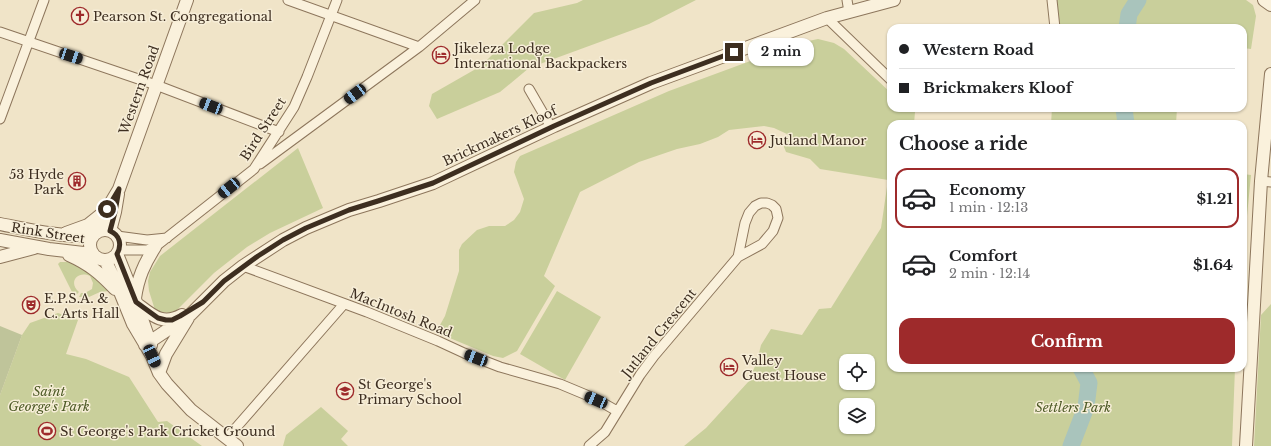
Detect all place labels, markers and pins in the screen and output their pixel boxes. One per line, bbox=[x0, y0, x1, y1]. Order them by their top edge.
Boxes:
church icon: Pearson St. Congregational bbox=[70, 6, 90, 26]
place label: Pearson St. Congregational bbox=[93, 8, 272, 25]
place label: Jikeleza Lodge International Backpackers bbox=[452, 40, 627, 72]
hotel icon: Jikeleza Lodge International Backpackers bbox=[431, 45, 451, 65]
hotel icon: Jutland Manor bbox=[747, 130, 767, 150]
place label: Jutland Manor bbox=[768, 132, 867, 149]
place label: 53 Hyde Park bbox=[9, 166, 64, 198]
building icon: 53 Hyde Park bbox=[67, 171, 87, 191]
place label: E.P.S.A. & C. Arts Hall bbox=[44, 290, 120, 322]
theatre icon: E.P.S.A. & C. Arts Hall bbox=[21, 295, 41, 315]
place label: Valley Guest House bbox=[741, 352, 826, 384]
hotel icon: Valley Guest House bbox=[719, 357, 739, 377]
place label: St George's Primary School bbox=[358, 376, 462, 408]
school or university icon: St George's Primary School bbox=[335, 381, 355, 401]
sports icon: St George's Park Cricket Ground bbox=[37, 421, 57, 441]
place label: St George's Park Cricket Ground bbox=[60, 423, 276, 440]

